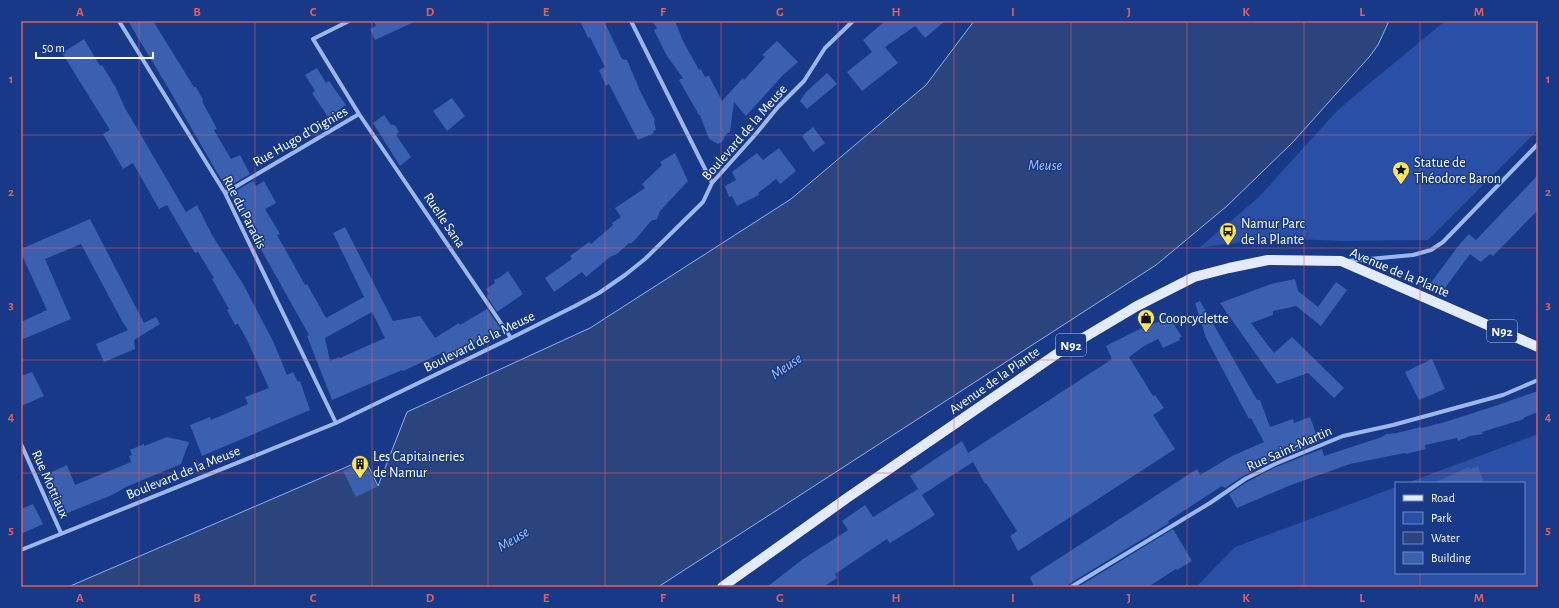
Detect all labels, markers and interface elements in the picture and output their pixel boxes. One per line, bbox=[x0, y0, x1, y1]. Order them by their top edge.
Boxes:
text: A bbox=[76, 6, 84, 19]
text: B bbox=[193, 6, 201, 19]
text: C bbox=[310, 6, 317, 19]
text: D bbox=[426, 6, 435, 19]
text: E bbox=[543, 6, 550, 19]
text: F bbox=[660, 6, 667, 19]
text: G bbox=[776, 6, 784, 19]
text: H bbox=[891, 6, 901, 19]
text: I bbox=[1011, 6, 1015, 19]
text: J bbox=[1127, 6, 1131, 19]
text: K bbox=[1242, 6, 1250, 19]
text: L bbox=[1359, 6, 1365, 19]
text: M bbox=[1474, 6, 1484, 19]
scale bar bbox=[36, 34, 153, 60]
text: 50 m bbox=[42, 42, 65, 54]
text: 1 bbox=[9, 73, 13, 86]
text: 1 bbox=[1546, 73, 1550, 86]
street label: Boulevard de la Meuse bbox=[700, 82, 790, 183]
street label: Rue Hugo d'Oignies bbox=[251, 104, 350, 170]
place label: Statue de Théodore Baron bbox=[1414, 156, 1501, 186]
water label: Meuse bbox=[1028, 158, 1062, 173]
place icon: Statue de Théodore Baron bbox=[1391, 160, 1411, 185]
street label: Rue du Paradis bbox=[220, 174, 269, 251]
text: 2 bbox=[8, 186, 14, 199]
text: 2 bbox=[1545, 186, 1551, 199]
street label: Ruelle Sana bbox=[421, 190, 468, 251]
place label: Namur Parc de la Plante bbox=[1241, 217, 1305, 247]
bus stop icon: Namur Parc de la Plante bbox=[1218, 221, 1238, 246]
street label: Avenue de la Plante bbox=[1348, 246, 1451, 300]
text: 3 bbox=[8, 299, 14, 312]
text: 3 bbox=[1545, 299, 1551, 312]
shop icon: Coopcyclette bbox=[1136, 308, 1156, 333]
street label: Boulevard de la Meuse bbox=[422, 309, 537, 375]
place label: Coopcyclette bbox=[1159, 312, 1229, 326]
road number: N92 bbox=[1487, 320, 1517, 342]
road number: N92 bbox=[1056, 334, 1086, 356]
street label: Avenue de la Plante bbox=[947, 345, 1042, 417]
water label: Meuse bbox=[768, 350, 805, 382]
text: 4 bbox=[8, 411, 15, 424]
text: 4 bbox=[1545, 411, 1552, 424]
street label: Rue Saint-Martin bbox=[1245, 424, 1334, 474]
street label: Boulevard de la Meuse bbox=[124, 444, 242, 502]
street label: Rue Mottiaux bbox=[29, 448, 71, 521]
place label: Les Capitaineries de Namur bbox=[373, 450, 464, 480]
building icon: Les Capitaineries de Namur bbox=[350, 454, 370, 479]
legend bbox=[1395, 482, 1525, 574]
text: Road bbox=[1431, 492, 1455, 504]
text: Park bbox=[1431, 512, 1452, 524]
text: 5 bbox=[8, 524, 14, 537]
water label: Meuse bbox=[495, 524, 532, 555]
text: 5 bbox=[1545, 524, 1551, 537]
text: Water bbox=[1431, 532, 1460, 544]
text: Building bbox=[1431, 552, 1471, 564]
text: A bbox=[76, 592, 84, 605]
text: B bbox=[193, 592, 201, 605]
text: C bbox=[310, 592, 317, 605]
text: D bbox=[426, 592, 435, 605]
text: E bbox=[543, 592, 550, 605]
text: F bbox=[660, 592, 667, 605]
text: G bbox=[776, 592, 784, 605]
text: H bbox=[891, 592, 901, 605]
text: I bbox=[1011, 592, 1015, 605]
text: J bbox=[1127, 592, 1131, 605]
text: K bbox=[1242, 592, 1250, 605]
text: L bbox=[1359, 592, 1365, 605]
text: M bbox=[1474, 592, 1484, 605]

